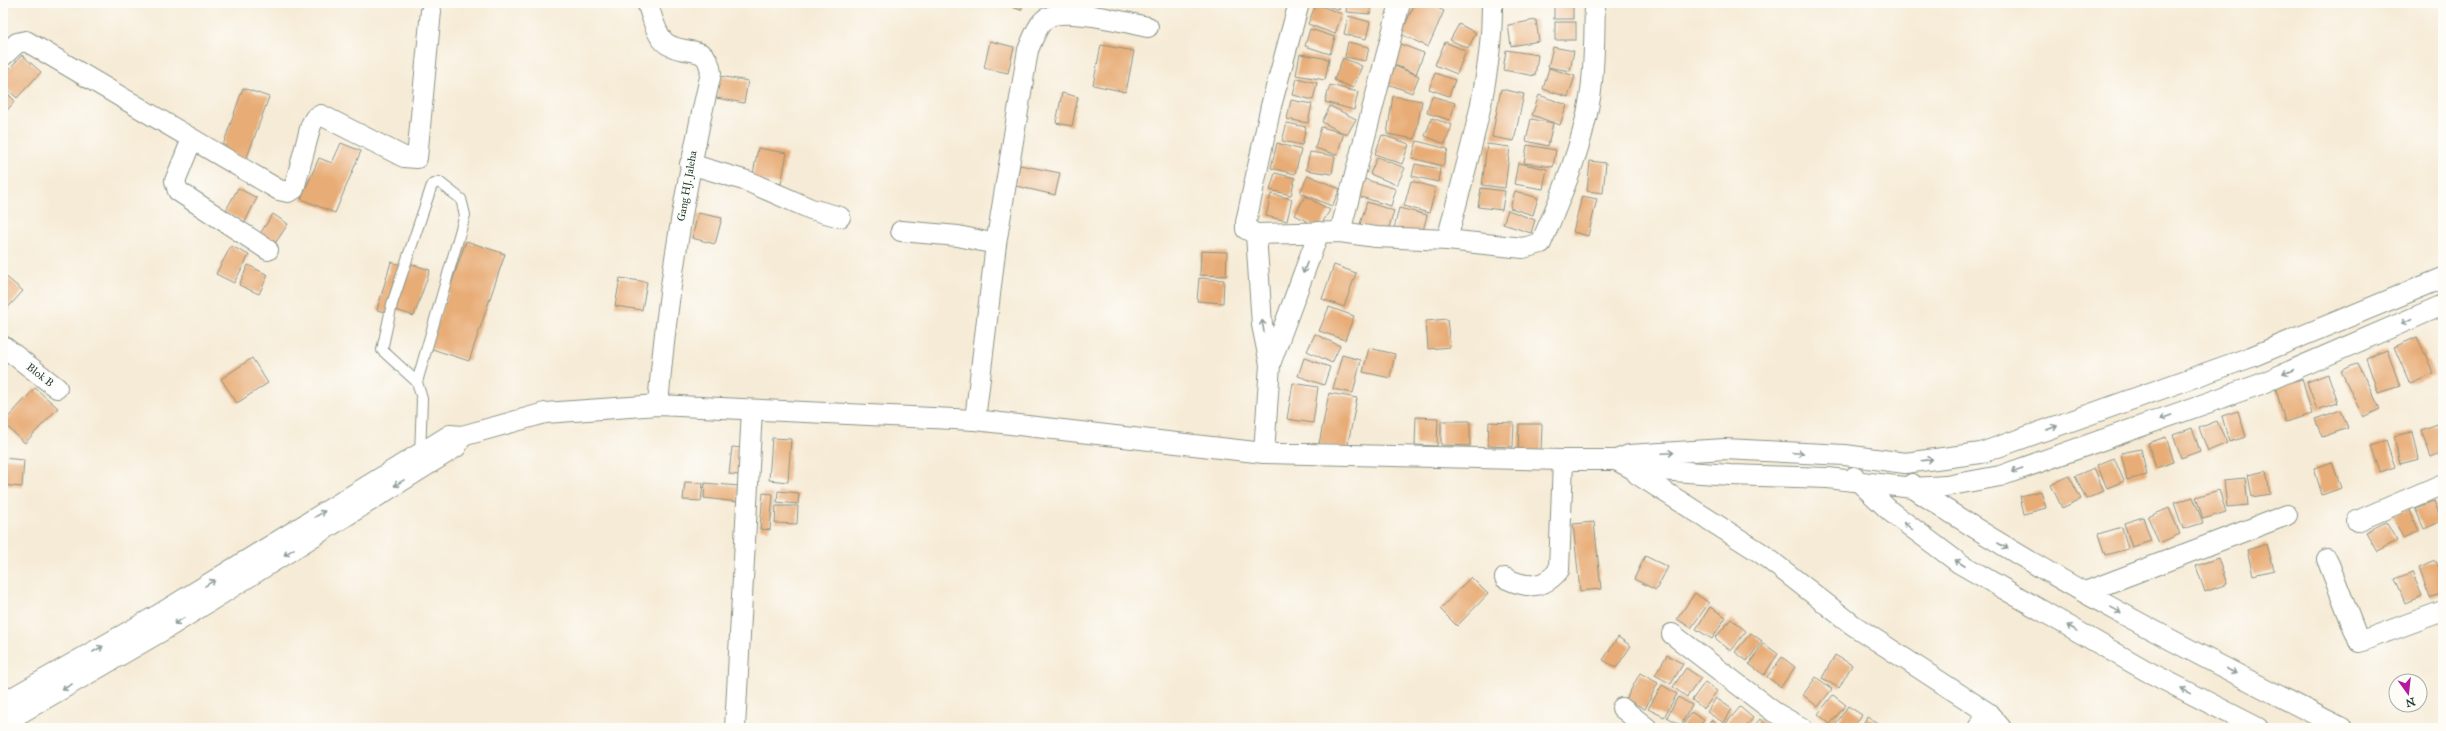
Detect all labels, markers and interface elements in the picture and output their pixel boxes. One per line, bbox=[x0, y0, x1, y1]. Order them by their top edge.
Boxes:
street label: Gang HJ. Jaleha bbox=[674, 149, 701, 223]
one-way arrow bbox=[1301, 262, 1309, 274]
one-way arrow bbox=[2402, 317, 2414, 325]
one-way arrow bbox=[1259, 320, 1267, 333]
street label: Blok B bbox=[24, 360, 56, 390]
one-way arrow bbox=[2282, 369, 2294, 376]
one-way arrow bbox=[2160, 414, 2172, 422]
one-way arrow bbox=[2045, 423, 2057, 431]
one-way arrow bbox=[1661, 449, 1674, 456]
one-way arrow bbox=[1791, 450, 1804, 457]
one-way arrow bbox=[1920, 456, 1933, 464]
one-way arrow bbox=[2012, 467, 2024, 475]
one-way arrow bbox=[394, 479, 405, 487]
one-way arrow bbox=[314, 510, 326, 518]
one-way arrow bbox=[1902, 521, 1913, 530]
one-way arrow bbox=[1997, 542, 2009, 550]
one-way arrow bbox=[283, 548, 295, 556]
one-way arrow bbox=[1955, 559, 1966, 567]
one-way arrow bbox=[204, 578, 216, 586]
one-way arrow bbox=[2110, 606, 2122, 614]
one-way arrow bbox=[173, 616, 184, 625]
one-way arrow bbox=[2066, 623, 2078, 631]
one-way arrow bbox=[92, 644, 104, 652]
one-way arrow bbox=[2225, 668, 2237, 675]
north arrow bbox=[2388, 673, 2428, 713]
one-way arrow bbox=[61, 683, 73, 691]
one-way arrow bbox=[2180, 687, 2192, 694]
text: N bbox=[2404, 695, 2417, 710]

